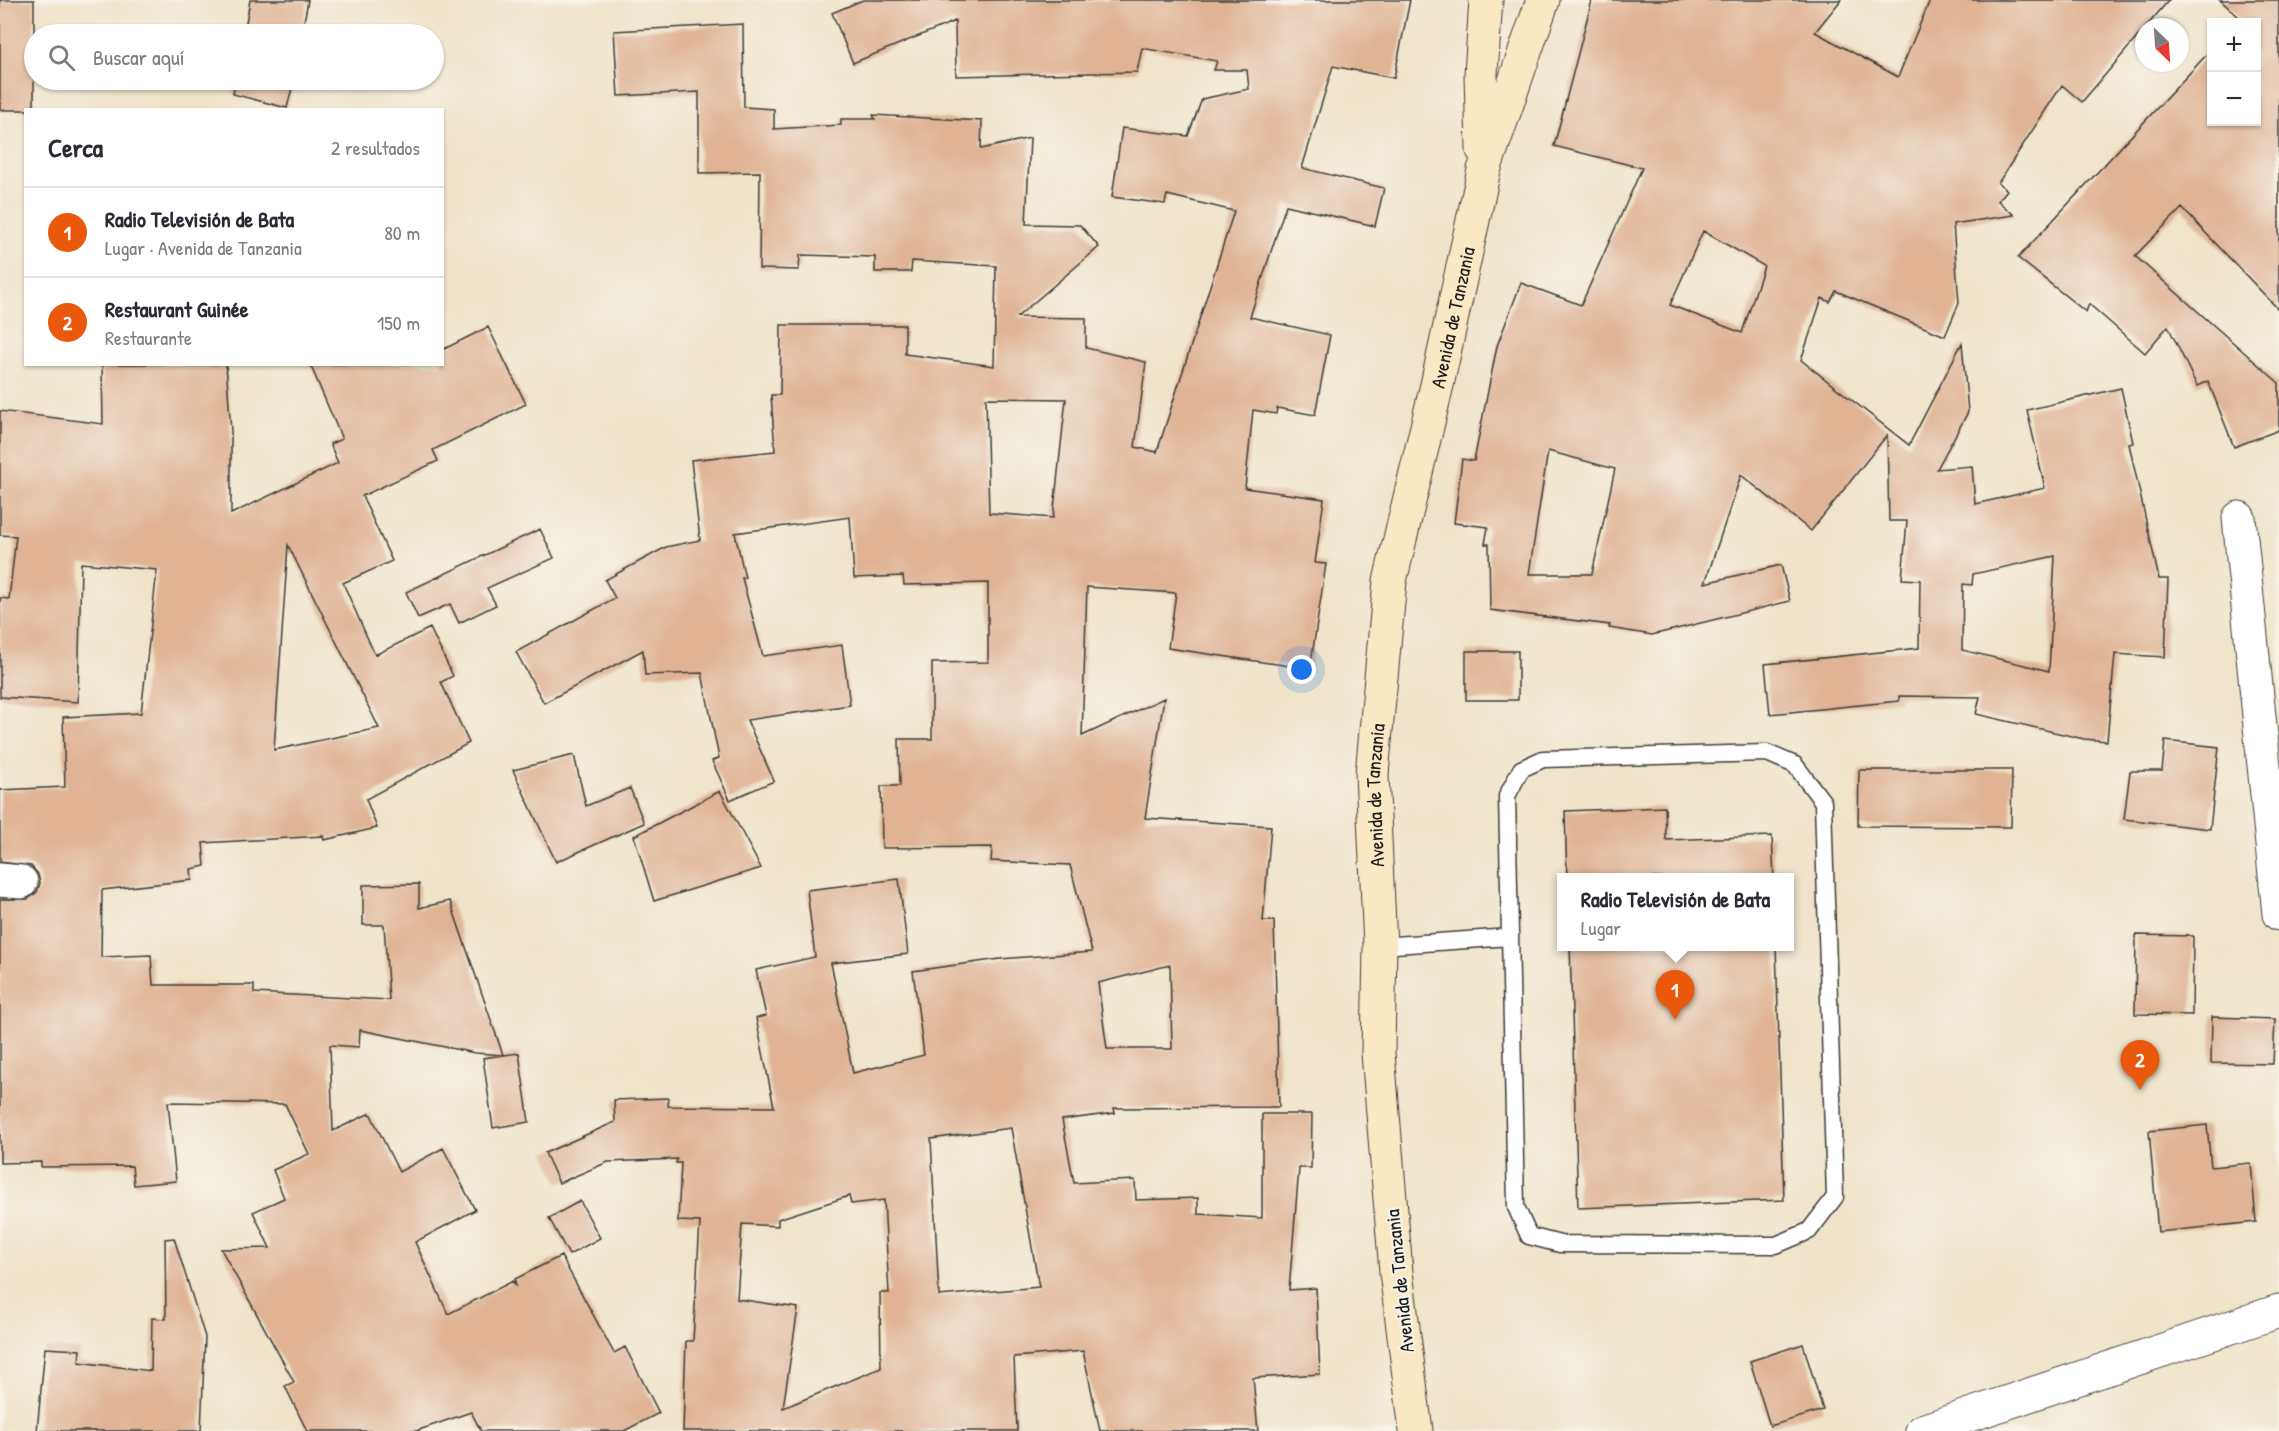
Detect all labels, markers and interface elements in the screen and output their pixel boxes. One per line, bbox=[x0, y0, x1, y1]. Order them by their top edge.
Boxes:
north arrow bbox=[2135, 18, 2189, 72]
map controls bbox=[2207, 18, 2261, 126]
button: + bbox=[2207, 18, 2261, 72]
search box bbox=[24, 24, 444, 90]
icon: search bbox=[45, 41, 78, 74]
text: Buscar aquí bbox=[93, 42, 185, 72]
button: − bbox=[2207, 72, 2261, 126]
text: Cerca bbox=[48, 130, 103, 165]
text: 2 resultados bbox=[331, 134, 420, 161]
text: Radio Televisión de Bata bbox=[105, 204, 294, 234]
text: 1 bbox=[64, 219, 71, 246]
text: 80 m bbox=[384, 219, 420, 246]
text: Lugar · Avenida de Tanzania bbox=[105, 234, 302, 261]
street label: Avenida de Tanzania bbox=[1423, 244, 1480, 390]
text: Restaurant Guinée bbox=[105, 294, 249, 324]
text: 2 bbox=[63, 309, 72, 336]
text: 150 m bbox=[377, 309, 420, 336]
text: Restaurante bbox=[105, 324, 192, 351]
your location bbox=[1287, 655, 1316, 684]
street label: Avenida de Tanzania bbox=[1358, 722, 1390, 868]
popup bbox=[1557, 873, 1794, 951]
text: Radio Televisión de Bata bbox=[1581, 884, 1770, 914]
text: Lugar bbox=[1581, 914, 1621, 941]
pin: 1 bbox=[1656, 970, 1694, 1020]
pin: 2 bbox=[2120, 1040, 2160, 1090]
street label: Avenida de Tanzania bbox=[1378, 1208, 1420, 1354]

